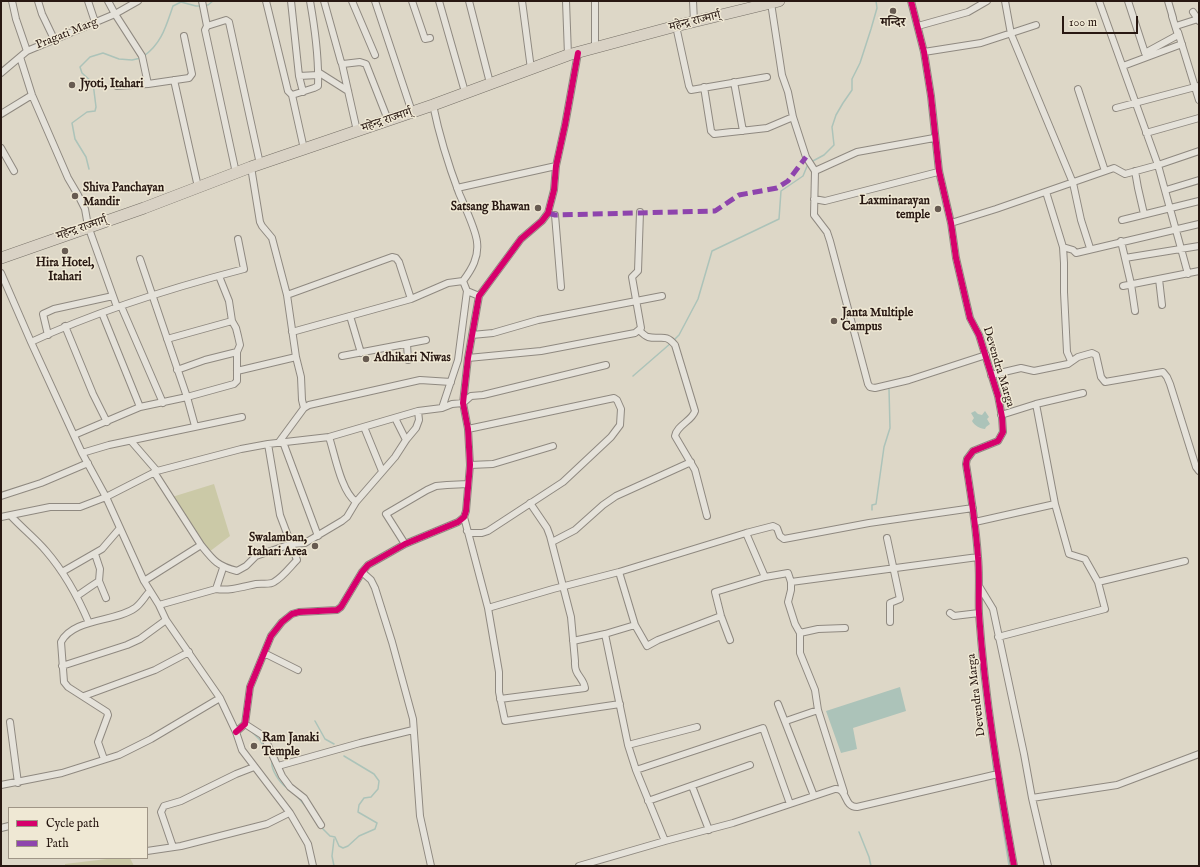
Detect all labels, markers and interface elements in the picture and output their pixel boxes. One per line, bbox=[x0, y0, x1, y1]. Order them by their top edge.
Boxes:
marker: मन्दिर bbox=[888, 6, 898, 16]
scale bar bbox=[1064, 8, 1140, 34]
street label: महेन्द्र राज्मार्ग् bbox=[668, 9, 722, 35]
street label: Pragati Marg bbox=[34, 15, 100, 53]
text: 100 m bbox=[1069, 15, 1097, 30]
place label: मन्दिर bbox=[881, 17, 905, 31]
place label: Jyoti, Itahari bbox=[80, 78, 143, 92]
marker: Jyoti, Itahari bbox=[67, 80, 77, 90]
street label: महेन्द्र राज्मार्ग् bbox=[360, 106, 414, 136]
place label: Shiva Panchayan Mandir bbox=[83, 182, 164, 210]
marker: Shiva Panchayan Mandir bbox=[70, 191, 80, 201]
place label: Laxminarayan temple bbox=[860, 195, 930, 223]
place label: Satsang Bhawan bbox=[451, 201, 530, 215]
marker: Satsang Bhawan bbox=[533, 203, 543, 213]
marker: Laxminarayan temple bbox=[933, 204, 943, 214]
street label: महेन्द्र राज्मार्ग् bbox=[55, 214, 109, 244]
marker: Hira Hotel, Itahari bbox=[60, 246, 70, 256]
place label: Hira Hotel, Itahari bbox=[36, 257, 94, 285]
place label: Janta Multiple Campus bbox=[842, 307, 913, 335]
marker: Janta Multiple Campus bbox=[829, 316, 839, 326]
street label: Devendra Marga bbox=[979, 325, 1017, 409]
place label: Adhikari Niwas bbox=[374, 352, 451, 366]
marker: Adhikari Niwas bbox=[361, 354, 371, 364]
place label: Swalamban, Itahari Area bbox=[248, 532, 307, 560]
marker: Swalamban, Itahari Area bbox=[310, 541, 320, 551]
street label: Devendra Marga bbox=[965, 653, 989, 737]
place label: Ram Janaki Temple bbox=[262, 732, 319, 760]
marker: Ram Janaki Temple bbox=[249, 741, 259, 751]
legend bbox=[8, 807, 148, 859]
text: Cycle path bbox=[46, 816, 99, 831]
text: Path bbox=[46, 836, 69, 851]

